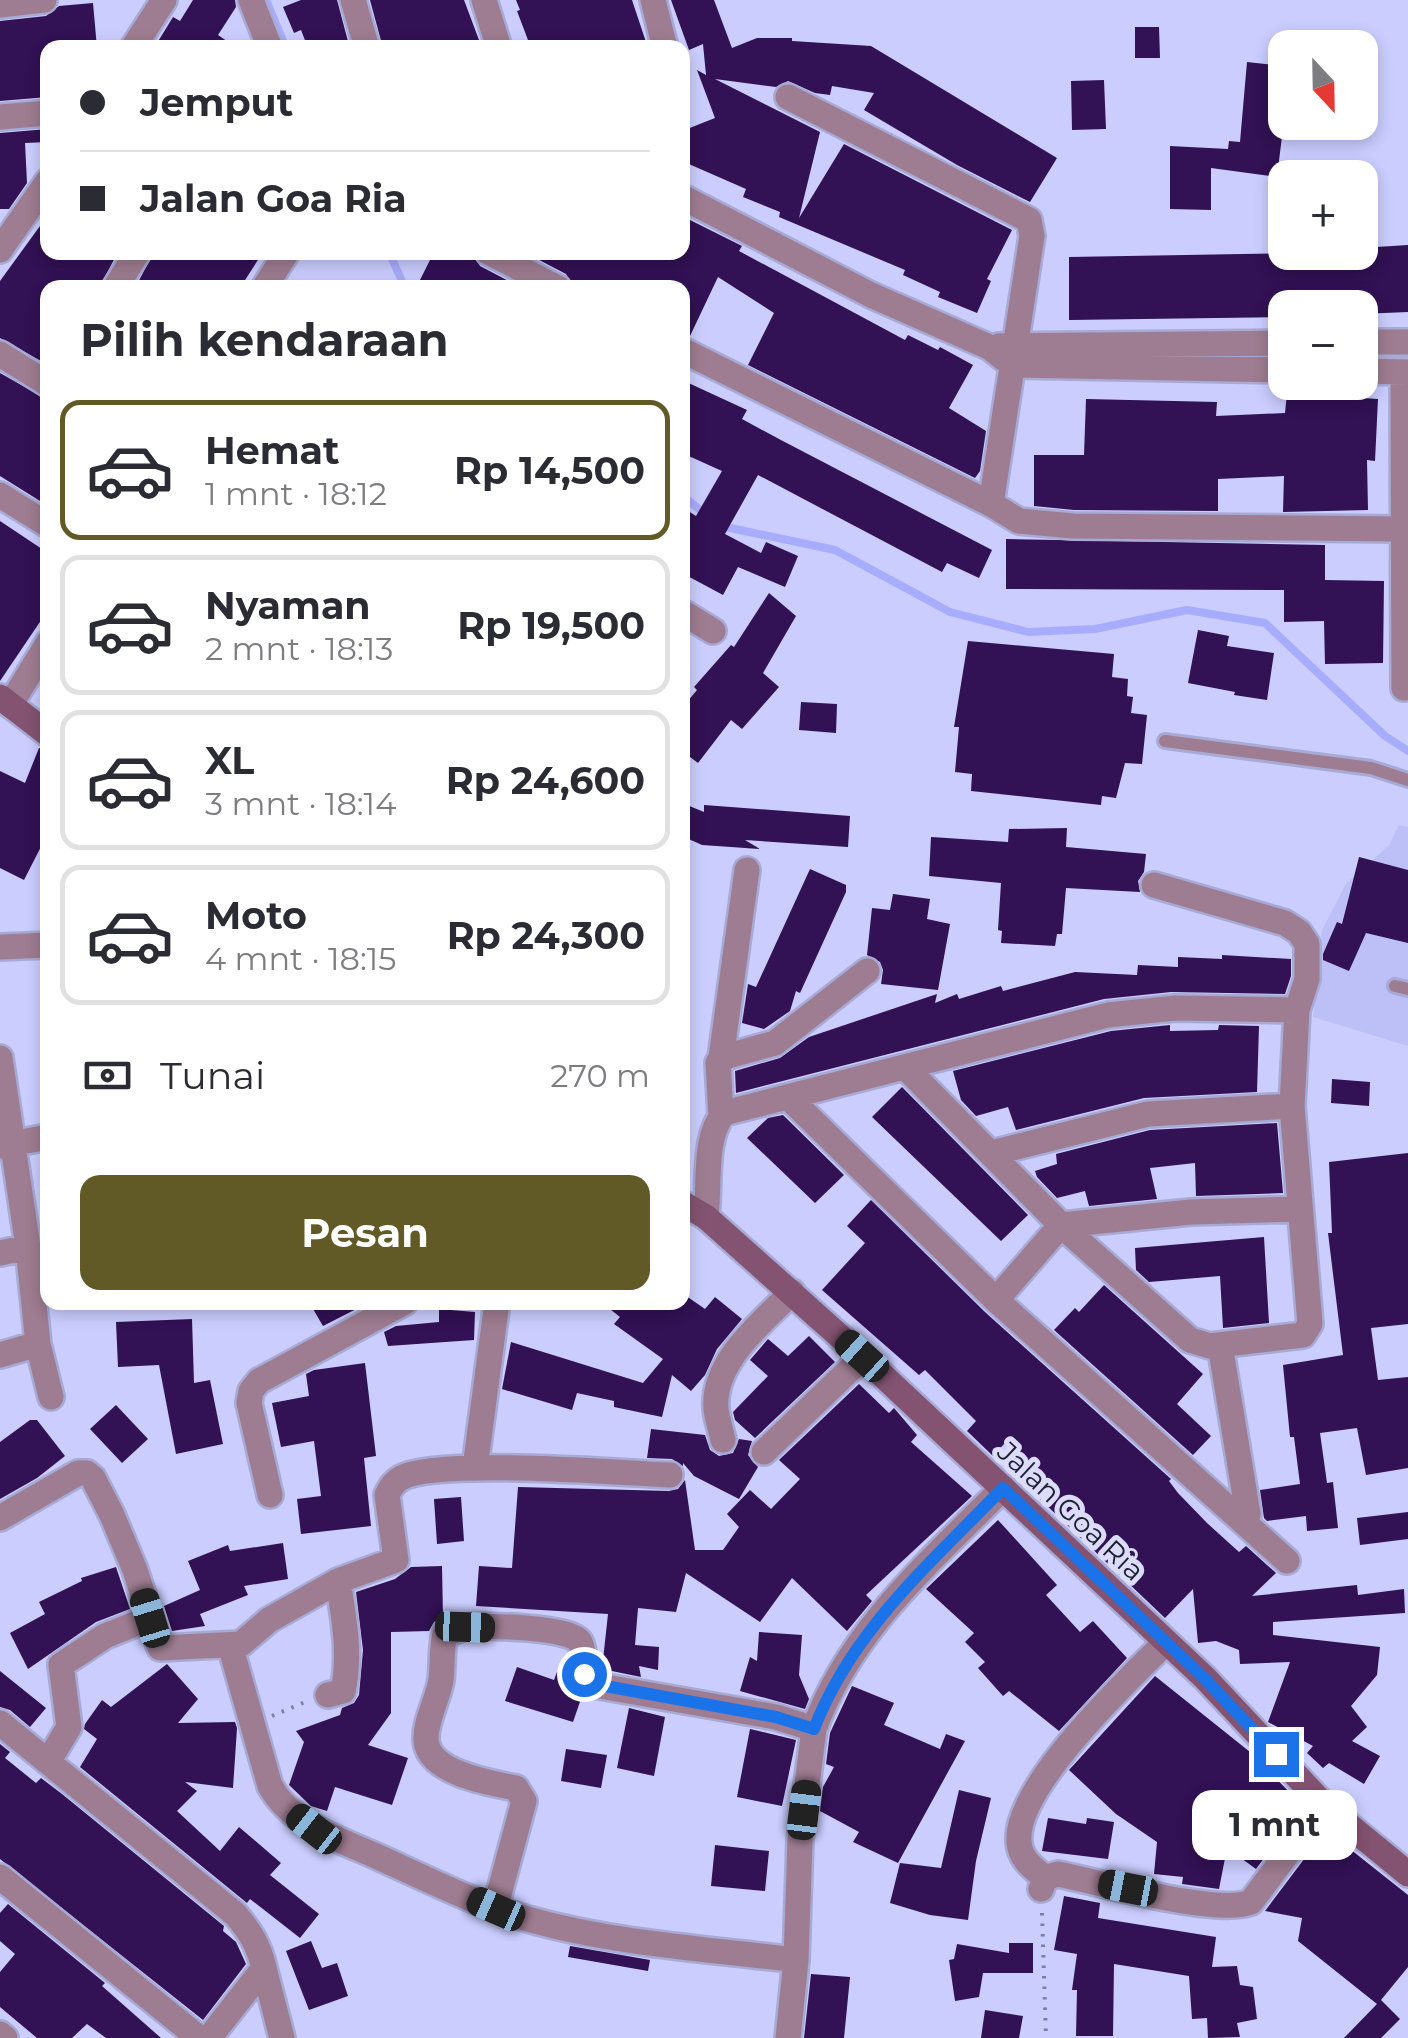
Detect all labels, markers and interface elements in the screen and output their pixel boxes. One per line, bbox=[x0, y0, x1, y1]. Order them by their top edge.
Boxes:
north arrow bbox=[1268, 30, 1378, 140]
map controls bbox=[1268, 30, 1378, 400]
text: Jemput bbox=[140, 79, 293, 126]
button: + bbox=[1268, 160, 1378, 270]
text: Jalan Goa Ria bbox=[140, 175, 407, 222]
button: − bbox=[1268, 290, 1378, 400]
text: Pilih kendaraan bbox=[80, 312, 449, 367]
icon: car bbox=[85, 425, 175, 515]
text: Hemat bbox=[205, 427, 340, 474]
text: Rp 14,500 bbox=[454, 447, 645, 494]
text: 1 mnt · 18:12 bbox=[205, 474, 387, 513]
icon: car bbox=[85, 580, 175, 670]
text: Nyaman bbox=[205, 582, 371, 629]
text: Rp 19,500 bbox=[457, 602, 645, 649]
text: 2 mnt · 18:13 bbox=[205, 629, 393, 668]
icon: car bbox=[85, 735, 175, 825]
text: XL bbox=[205, 737, 254, 784]
text: Rp 24,600 bbox=[446, 757, 645, 804]
text: 3 mnt · 18:14 bbox=[205, 784, 396, 823]
icon: car bbox=[85, 890, 175, 980]
text: Moto bbox=[205, 892, 307, 939]
text: Rp 24,300 bbox=[447, 912, 645, 959]
text: 4 mnt · 18:15 bbox=[205, 939, 396, 978]
icon: cash bbox=[80, 1048, 135, 1103]
text: Tunai bbox=[160, 1052, 265, 1099]
text: 270 m bbox=[550, 1056, 650, 1095]
button: Pesan bbox=[80, 1175, 650, 1290]
car bbox=[830, 1325, 894, 1387]
street label: Jalan Goa Ria bbox=[990, 1434, 1151, 1588]
car bbox=[127, 1585, 173, 1651]
car bbox=[434, 1611, 496, 1643]
route start bbox=[562, 1652, 607, 1697]
route end bbox=[1254, 1732, 1299, 1777]
car bbox=[785, 1778, 823, 1842]
callout: 1 mnt bbox=[1194, 1789, 1358, 1859]
car bbox=[281, 1799, 347, 1859]
text: 1 mnt bbox=[1229, 1805, 1320, 1844]
car bbox=[1096, 1868, 1160, 1908]
car bbox=[462, 1883, 530, 1935]

